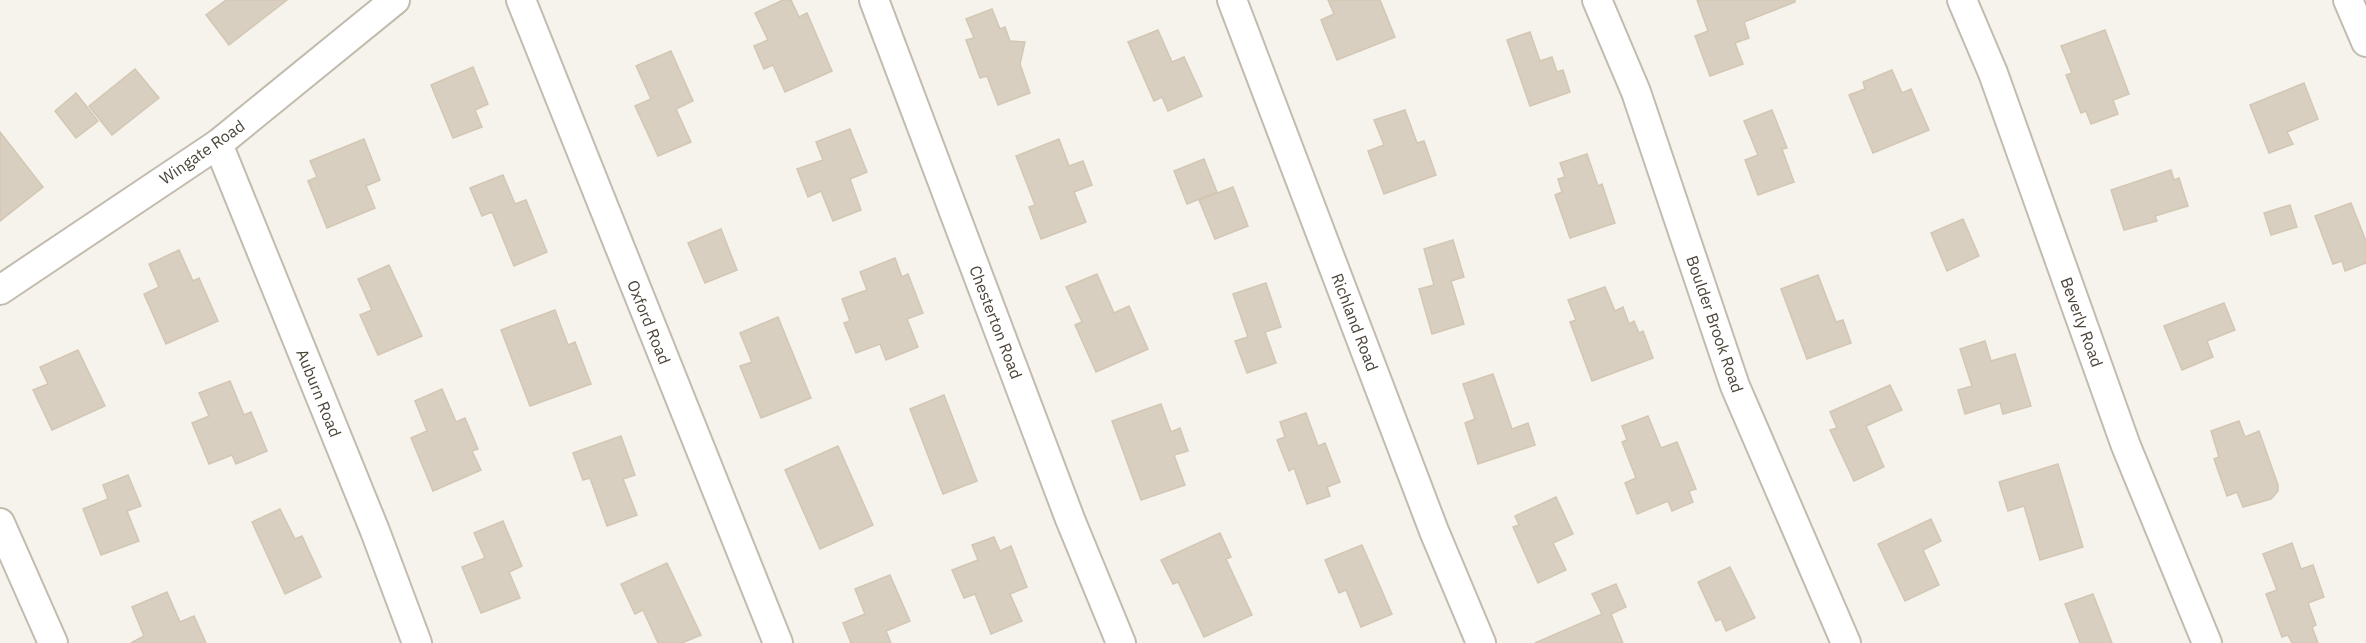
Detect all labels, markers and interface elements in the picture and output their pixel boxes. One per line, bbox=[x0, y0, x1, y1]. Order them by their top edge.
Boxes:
street label: Wingate Road bbox=[156, 115, 248, 189]
street label: Boulder Brook Road bbox=[1682, 253, 1748, 395]
street label: Chesterton Road bbox=[965, 262, 1027, 382]
street label: Richland Road bbox=[1327, 270, 1383, 374]
street label: Beverly Road bbox=[2056, 274, 2108, 370]
street label: Oxford Road bbox=[623, 277, 675, 367]
street label: Auburn Road bbox=[292, 346, 346, 440]

